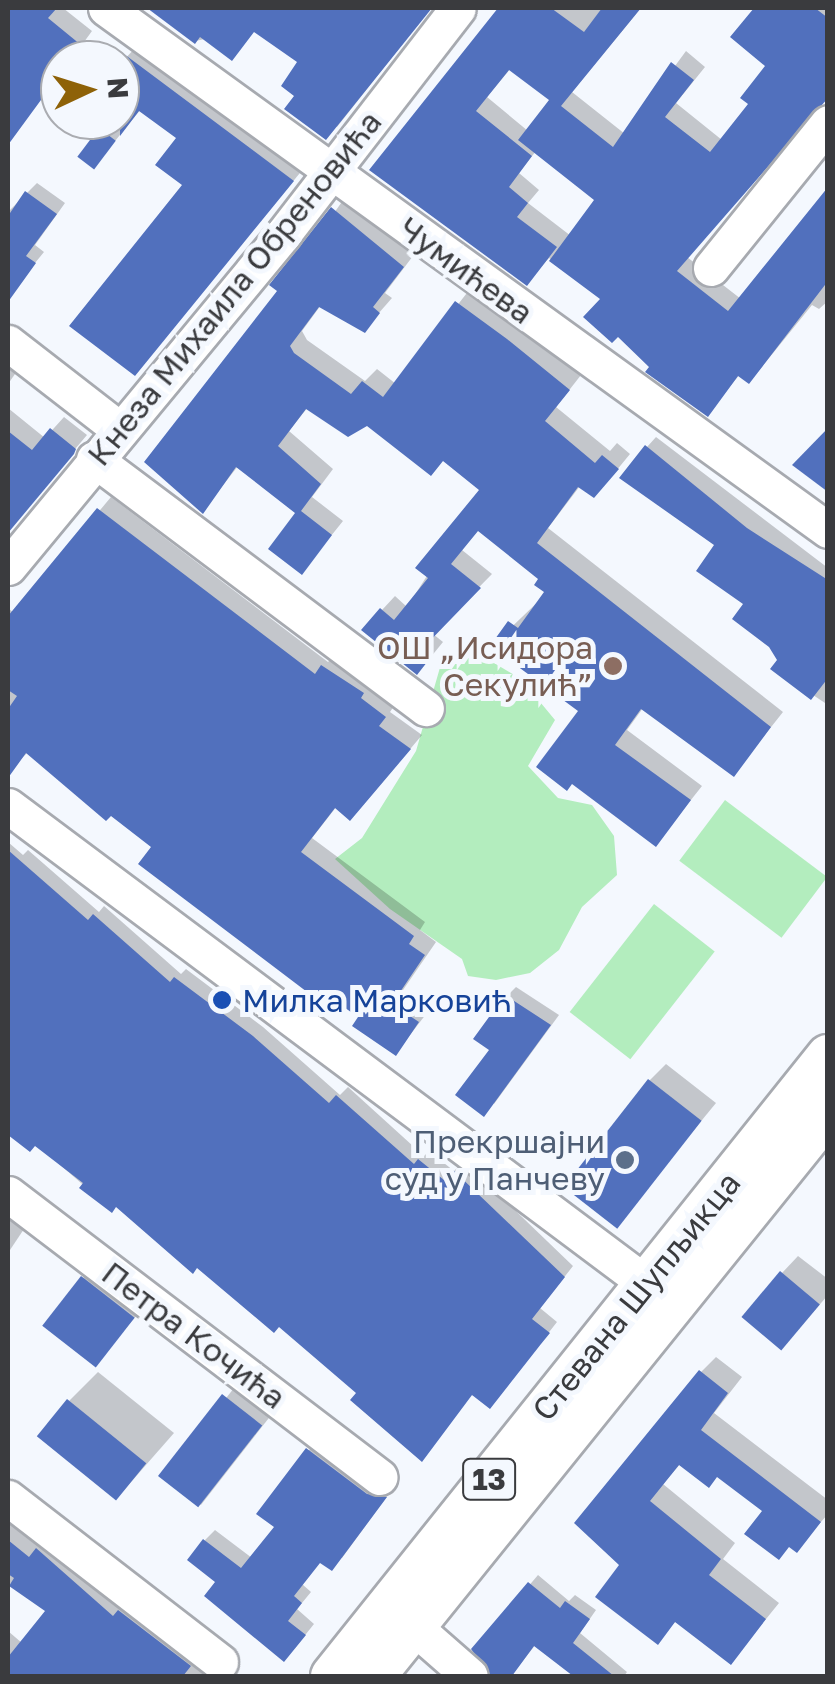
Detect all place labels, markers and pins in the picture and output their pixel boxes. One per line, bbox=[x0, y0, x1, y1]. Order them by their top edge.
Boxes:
place label: ОШ „Исидора Секулић” bbox=[377, 629, 593, 704]
marker: ОШ „Исидора Секулић” bbox=[602, 655, 624, 677]
place label: Милка Марковић bbox=[242, 981, 512, 1019]
marker: Милка Марковић bbox=[211, 989, 233, 1011]
place label: Прекршајни суд у Панчеву bbox=[385, 1123, 605, 1198]
marker: Прекршајни суд у Панчеву bbox=[614, 1149, 636, 1171]

